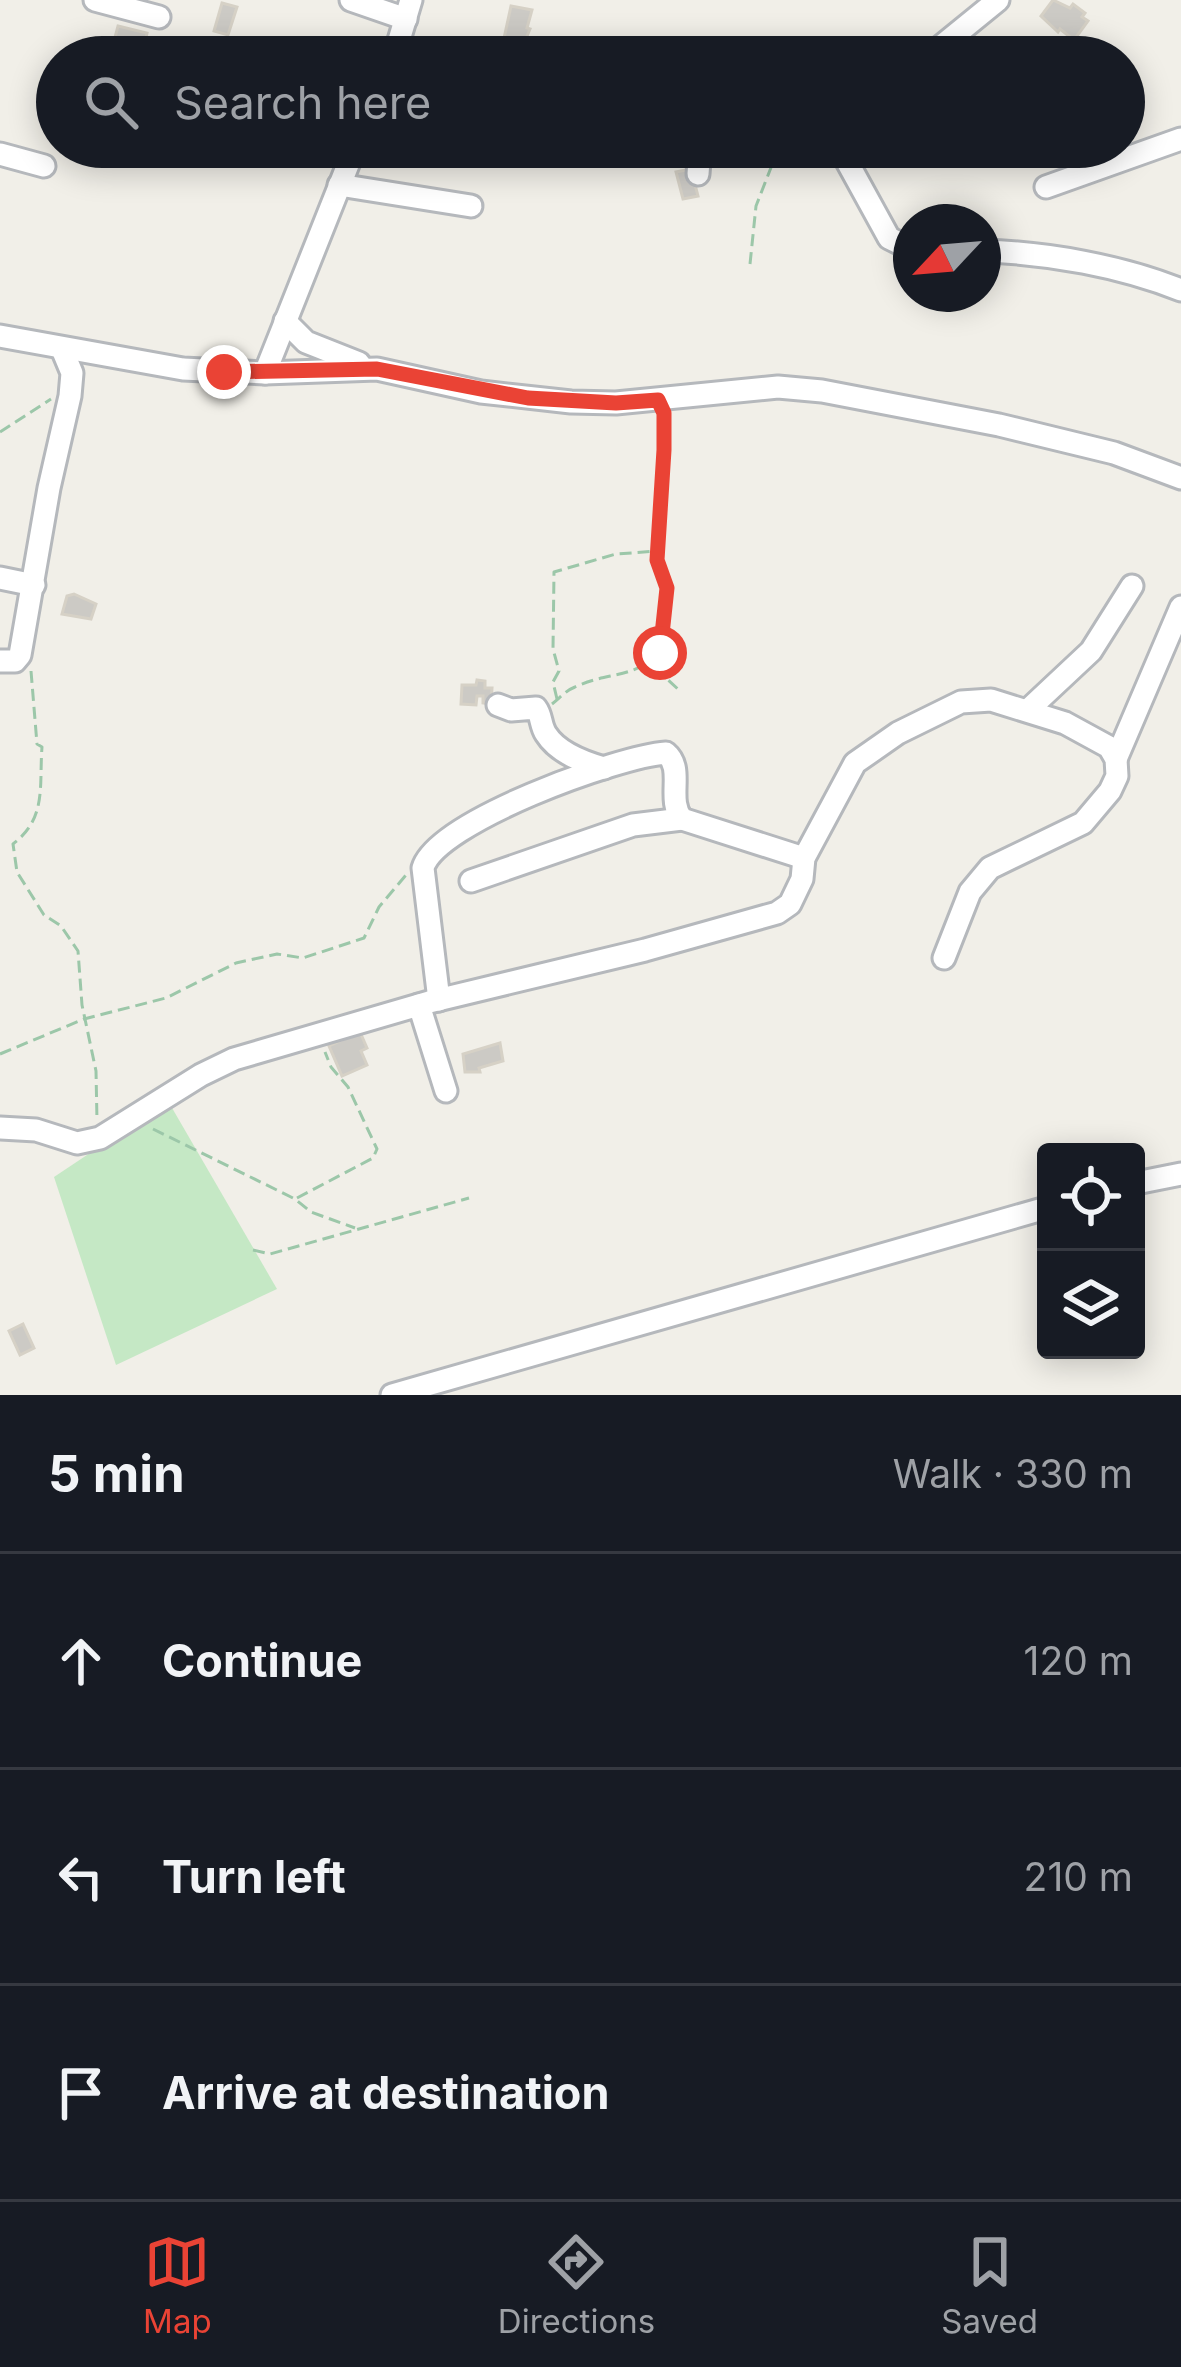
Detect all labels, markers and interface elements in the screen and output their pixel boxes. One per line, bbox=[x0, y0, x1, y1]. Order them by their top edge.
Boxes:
search box bbox=[36, 36, 1145, 168]
icon: search bbox=[78, 69, 144, 135]
text: Search here bbox=[174, 75, 431, 130]
north arrow bbox=[893, 204, 1001, 312]
route end bbox=[197, 345, 251, 399]
route start bbox=[633, 626, 687, 680]
map controls bbox=[1037, 1143, 1145, 1359]
button: locate bbox=[1037, 1143, 1145, 1251]
button: layers bbox=[1037, 1251, 1145, 1359]
text: 5 min bbox=[48, 1443, 185, 1504]
text: Walk · 330 m bbox=[893, 1450, 1133, 1497]
icon: ahead bbox=[48, 1628, 114, 1694]
text: Continue bbox=[162, 1633, 362, 1688]
text: 120 m bbox=[1024, 1637, 1133, 1684]
icon: left bbox=[48, 1844, 114, 1910]
text: Turn left bbox=[162, 1849, 346, 1904]
text: 210 m bbox=[1024, 1853, 1133, 1900]
icon: arrive bbox=[48, 2060, 114, 2126]
text: Arrive at destination bbox=[162, 2065, 609, 2120]
tab: Map bbox=[143, 2229, 212, 2341]
tab: Directions bbox=[498, 2229, 655, 2341]
tab: Saved bbox=[941, 2229, 1038, 2341]

